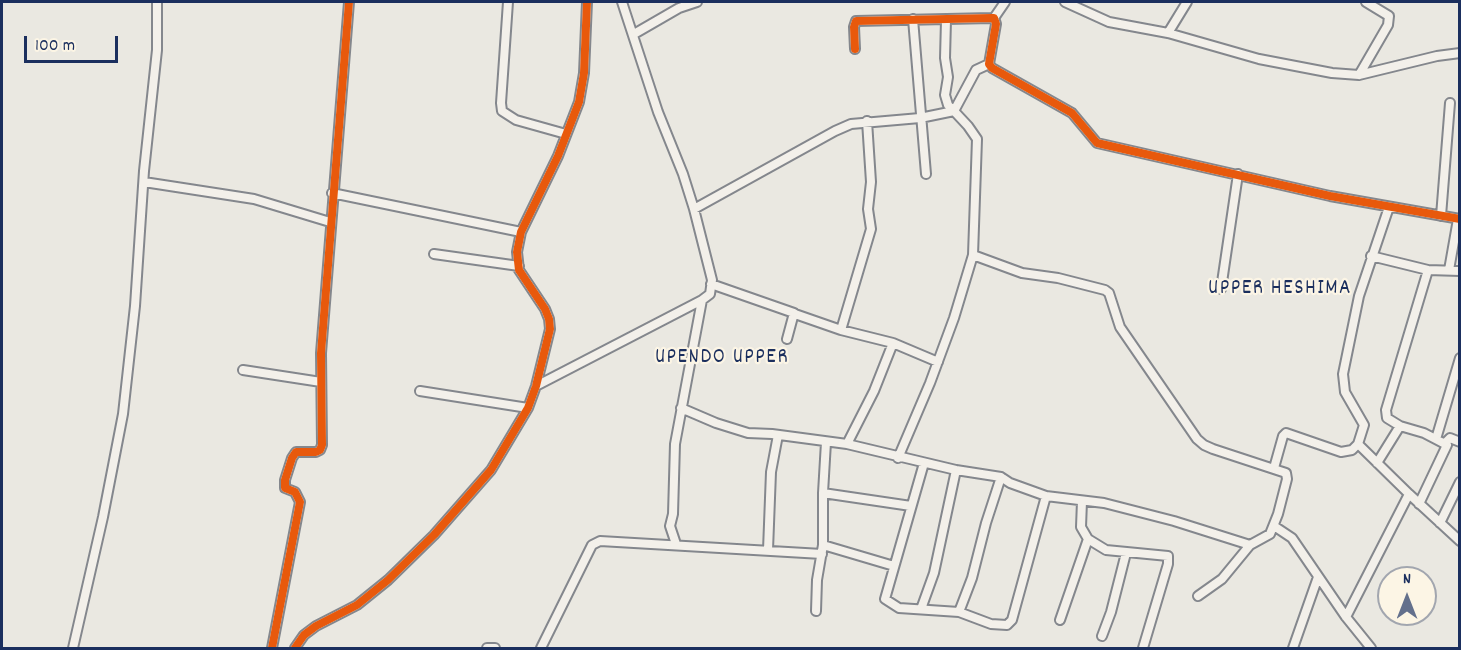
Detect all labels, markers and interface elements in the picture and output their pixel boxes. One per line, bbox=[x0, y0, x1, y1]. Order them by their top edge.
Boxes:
scale bar bbox=[27, 24, 122, 62]
text: 100 m bbox=[35, 34, 75, 59]
district label: UPPER HESHIMA bbox=[1208, 277, 1352, 303]
district label: UPENDO UPPER bbox=[655, 346, 789, 372]
north arrow bbox=[1377, 566, 1437, 626]
text: N bbox=[1403, 568, 1411, 591]

